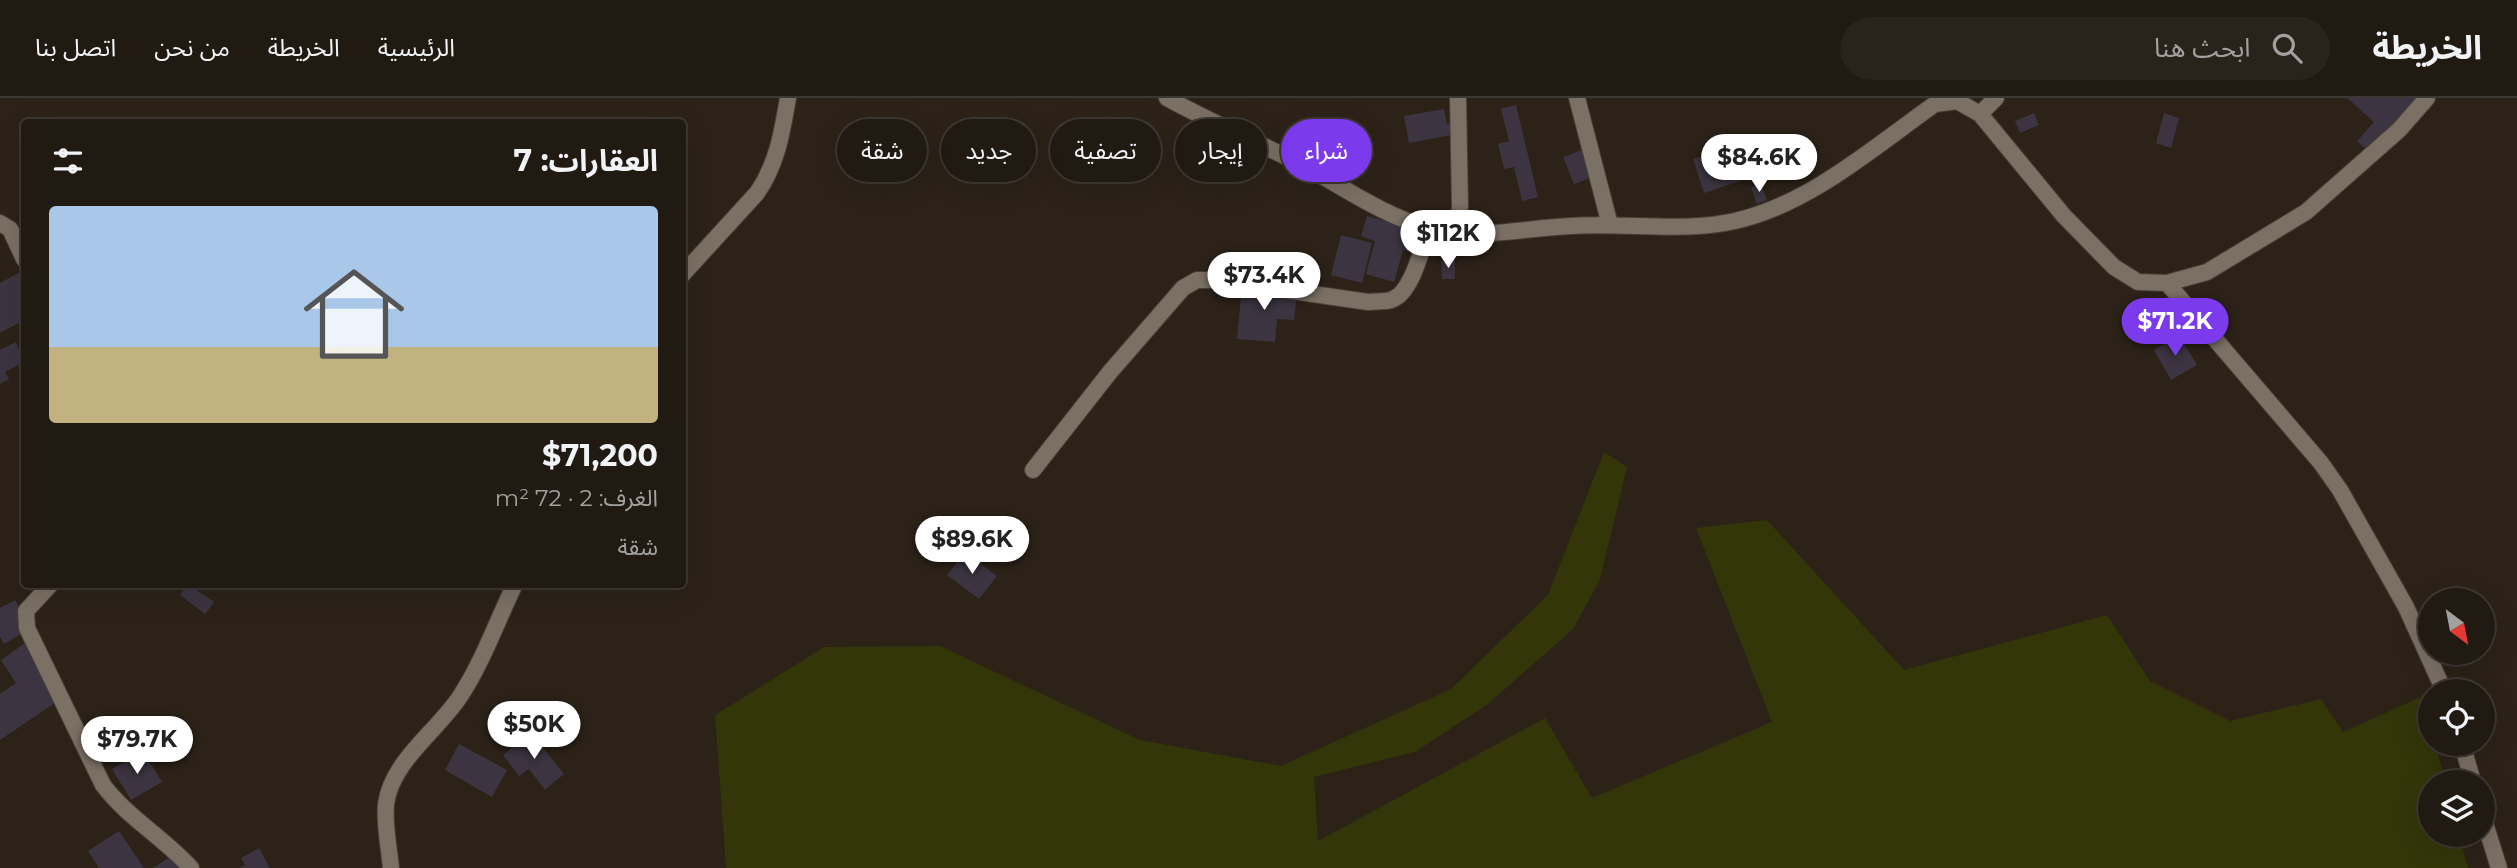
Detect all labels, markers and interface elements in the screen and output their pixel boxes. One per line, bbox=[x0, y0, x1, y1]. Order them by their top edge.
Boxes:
search box bbox=[1840, 17, 2330, 80]
text: الخريطة bbox=[2372, 27, 2482, 67]
icon: search bbox=[2268, 29, 2306, 67]
text: ابحث هنا bbox=[2154, 32, 2250, 64]
text: اتصل بنا bbox=[35, 33, 116, 62]
text: من نحن bbox=[154, 33, 230, 62]
text: الخريطة bbox=[268, 33, 340, 62]
text: الرئيسية bbox=[378, 33, 455, 62]
chip: شقة bbox=[837, 119, 927, 182]
chip: جديد bbox=[941, 119, 1036, 182]
chip: تصفية bbox=[1050, 119, 1161, 182]
chip: إيجار bbox=[1175, 119, 1267, 182]
chip: شراء bbox=[1281, 119, 1372, 182]
pin: $84.6K bbox=[1702, 134, 1816, 194]
icon: filters bbox=[49, 142, 87, 180]
text: العقارات: 7 bbox=[514, 142, 658, 179]
text: $84.6K bbox=[1717, 143, 1801, 171]
pin: $112K bbox=[1399, 211, 1497, 270]
text: $112K bbox=[1416, 219, 1480, 247]
icon: home bbox=[291, 251, 417, 377]
pin: $73.4K bbox=[1207, 252, 1321, 312]
text: $73.4K bbox=[1223, 261, 1305, 289]
pin: $71.2K bbox=[2118, 299, 2232, 358]
text: $71.2K bbox=[2138, 307, 2212, 335]
text: $71,200 bbox=[542, 437, 658, 474]
text: الغرف: 2 · 72 m² bbox=[495, 484, 658, 512]
pin: $89.6K bbox=[915, 517, 1029, 576]
text: $89.6K bbox=[931, 525, 1013, 553]
text: شقة bbox=[617, 533, 658, 561]
north arrow bbox=[2418, 588, 2496, 665]
map controls bbox=[2418, 588, 2495, 847]
button: locate bbox=[2418, 679, 2495, 756]
pin: $50K bbox=[493, 702, 575, 761]
text: $50K bbox=[504, 710, 565, 738]
pin: $79.7K bbox=[80, 716, 194, 776]
text: $79.7K bbox=[97, 725, 177, 753]
button: layers bbox=[2418, 770, 2495, 847]

